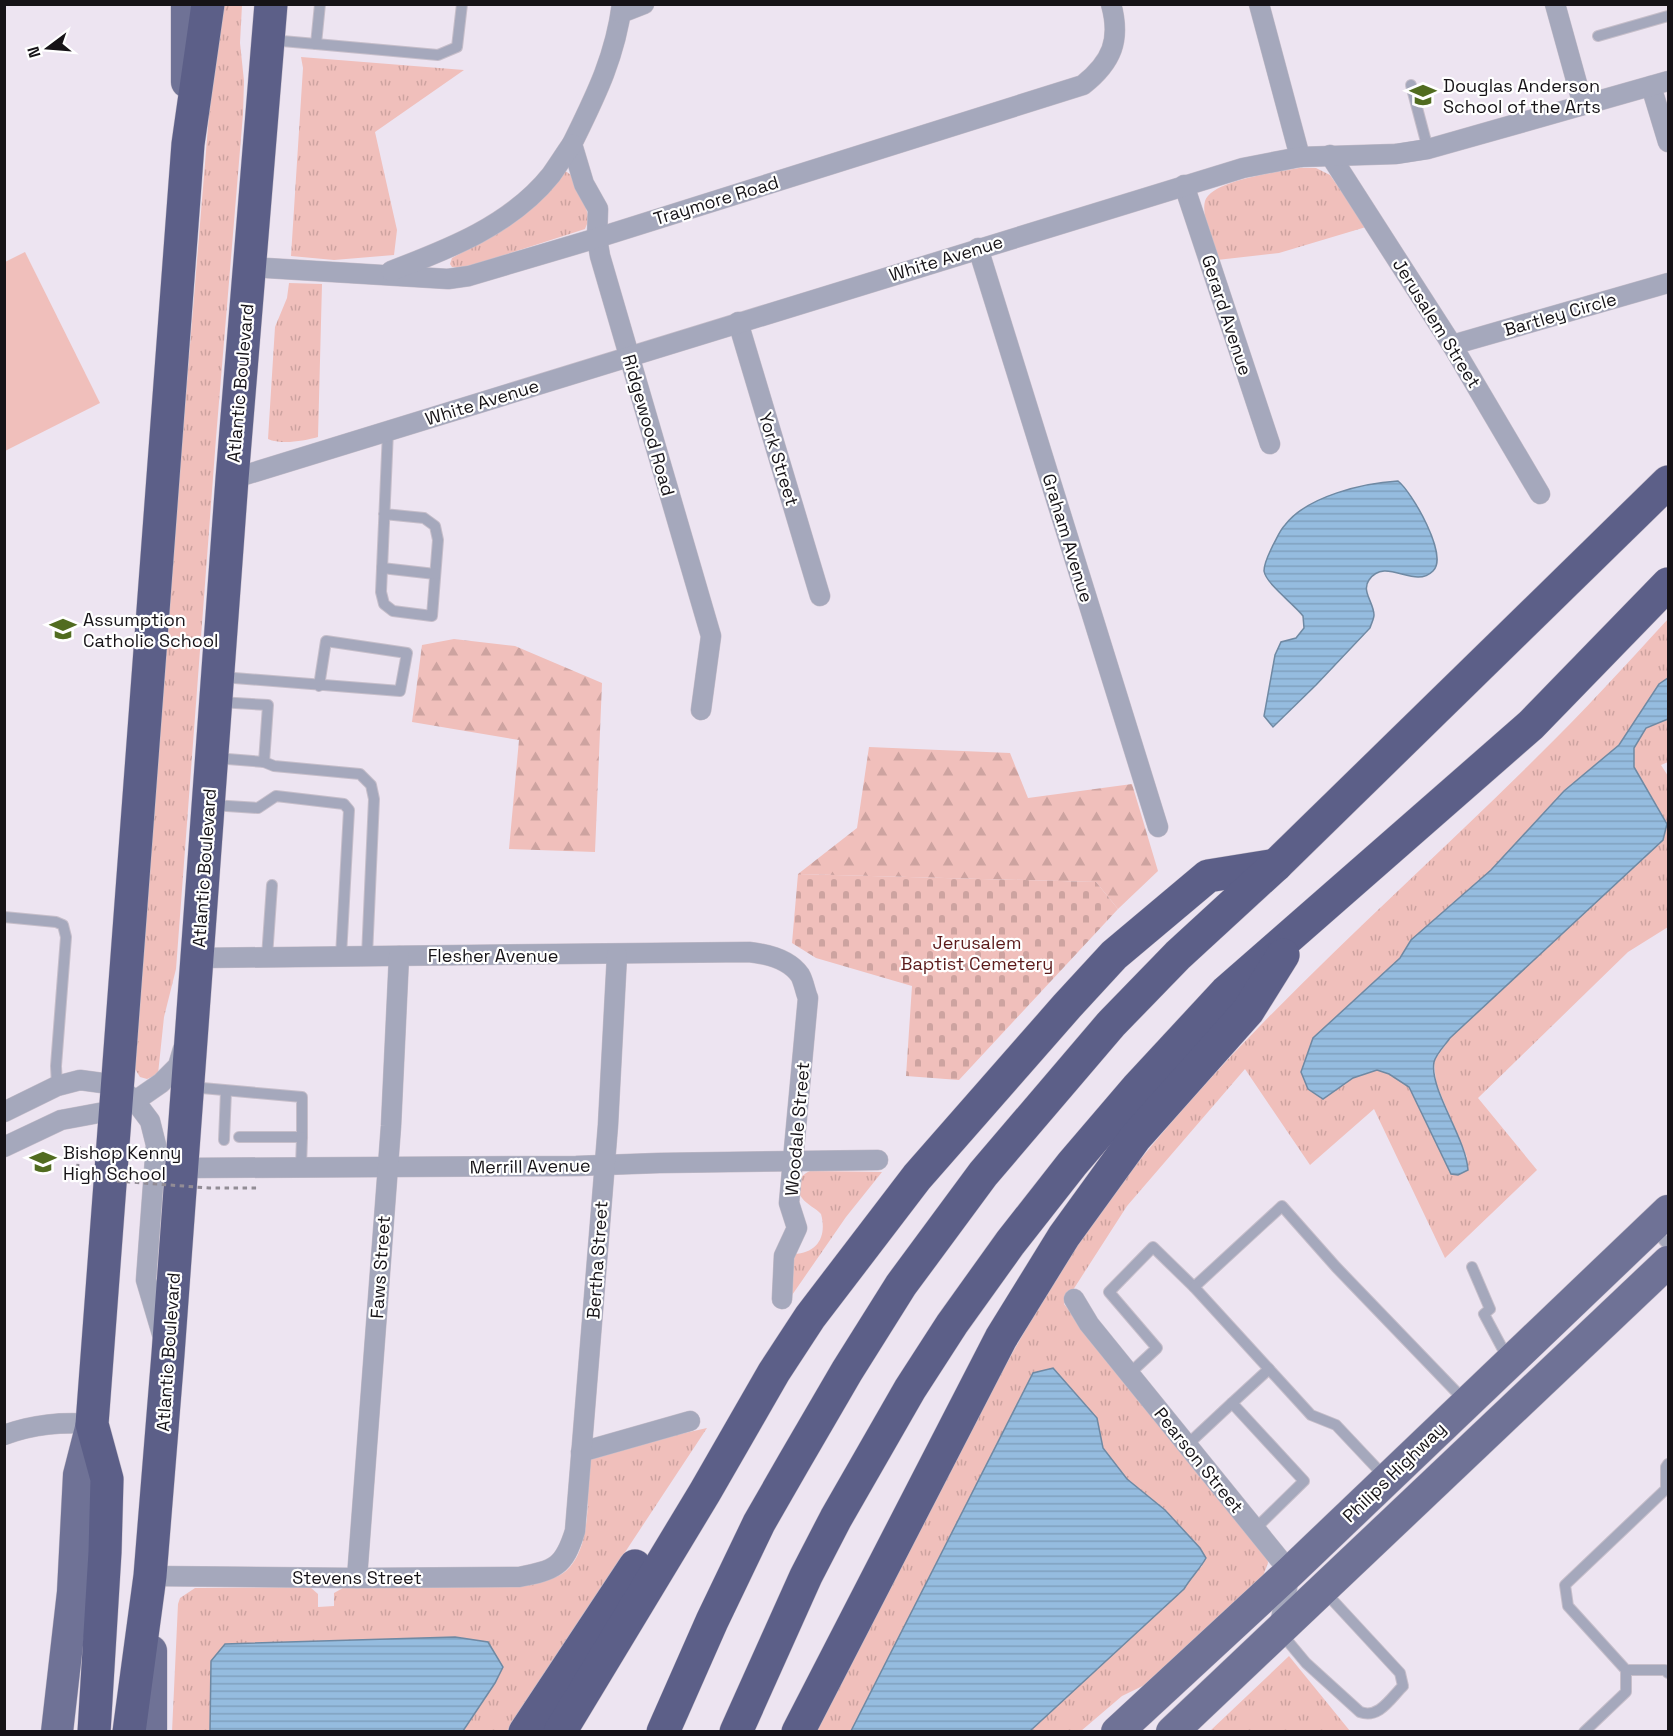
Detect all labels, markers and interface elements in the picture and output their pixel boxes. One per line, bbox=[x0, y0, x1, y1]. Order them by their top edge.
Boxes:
north arrow bbox=[18, 18, 78, 78]
text: N bbox=[22, 44, 46, 60]
place label: Douglas Anderson School of the Arts bbox=[1443, 74, 1601, 118]
school or university icon: Douglas Anderson School of the Arts bbox=[1408, 80, 1438, 110]
street label: Traymore Road bbox=[651, 170, 781, 230]
street label: White Avenue bbox=[886, 230, 1006, 286]
street label: Gerard Avenue bbox=[1197, 252, 1257, 378]
street label: Jerusalem Street bbox=[1388, 254, 1486, 392]
street label: Bartley Circle bbox=[1501, 287, 1619, 341]
street label: Atlantic Boulevard bbox=[222, 303, 258, 463]
street label: Ridgewood Road bbox=[618, 352, 680, 498]
street label: White Avenue bbox=[422, 374, 542, 430]
street label: York Street bbox=[754, 409, 804, 509]
street label: Graham Avenue bbox=[1037, 471, 1099, 605]
place label: Assumption Catholic School bbox=[83, 608, 218, 652]
school or university icon: Assumption Catholic School bbox=[48, 614, 78, 644]
street label: Atlantic Boulevard bbox=[187, 788, 221, 948]
park label: Jerusalem Baptist Cemetery bbox=[901, 931, 1053, 975]
street label: Flesher Avenue bbox=[428, 944, 558, 967]
street label: Woodale Street bbox=[780, 1061, 814, 1197]
place label: Bishop Kenny High School bbox=[63, 1141, 181, 1185]
school or university icon: Bishop Kenny High School bbox=[28, 1147, 58, 1177]
street label: Merrill Avenue bbox=[469, 1153, 591, 1179]
street label: Bertha Street bbox=[581, 1200, 613, 1320]
street label: Faws Street bbox=[365, 1215, 395, 1319]
street label: Atlantic Boulevard bbox=[151, 1272, 185, 1432]
street label: Pearson Street bbox=[1149, 1402, 1249, 1518]
street label: Philips Highway bbox=[1337, 1417, 1451, 1527]
street label: Stevens Street bbox=[292, 1566, 422, 1589]

